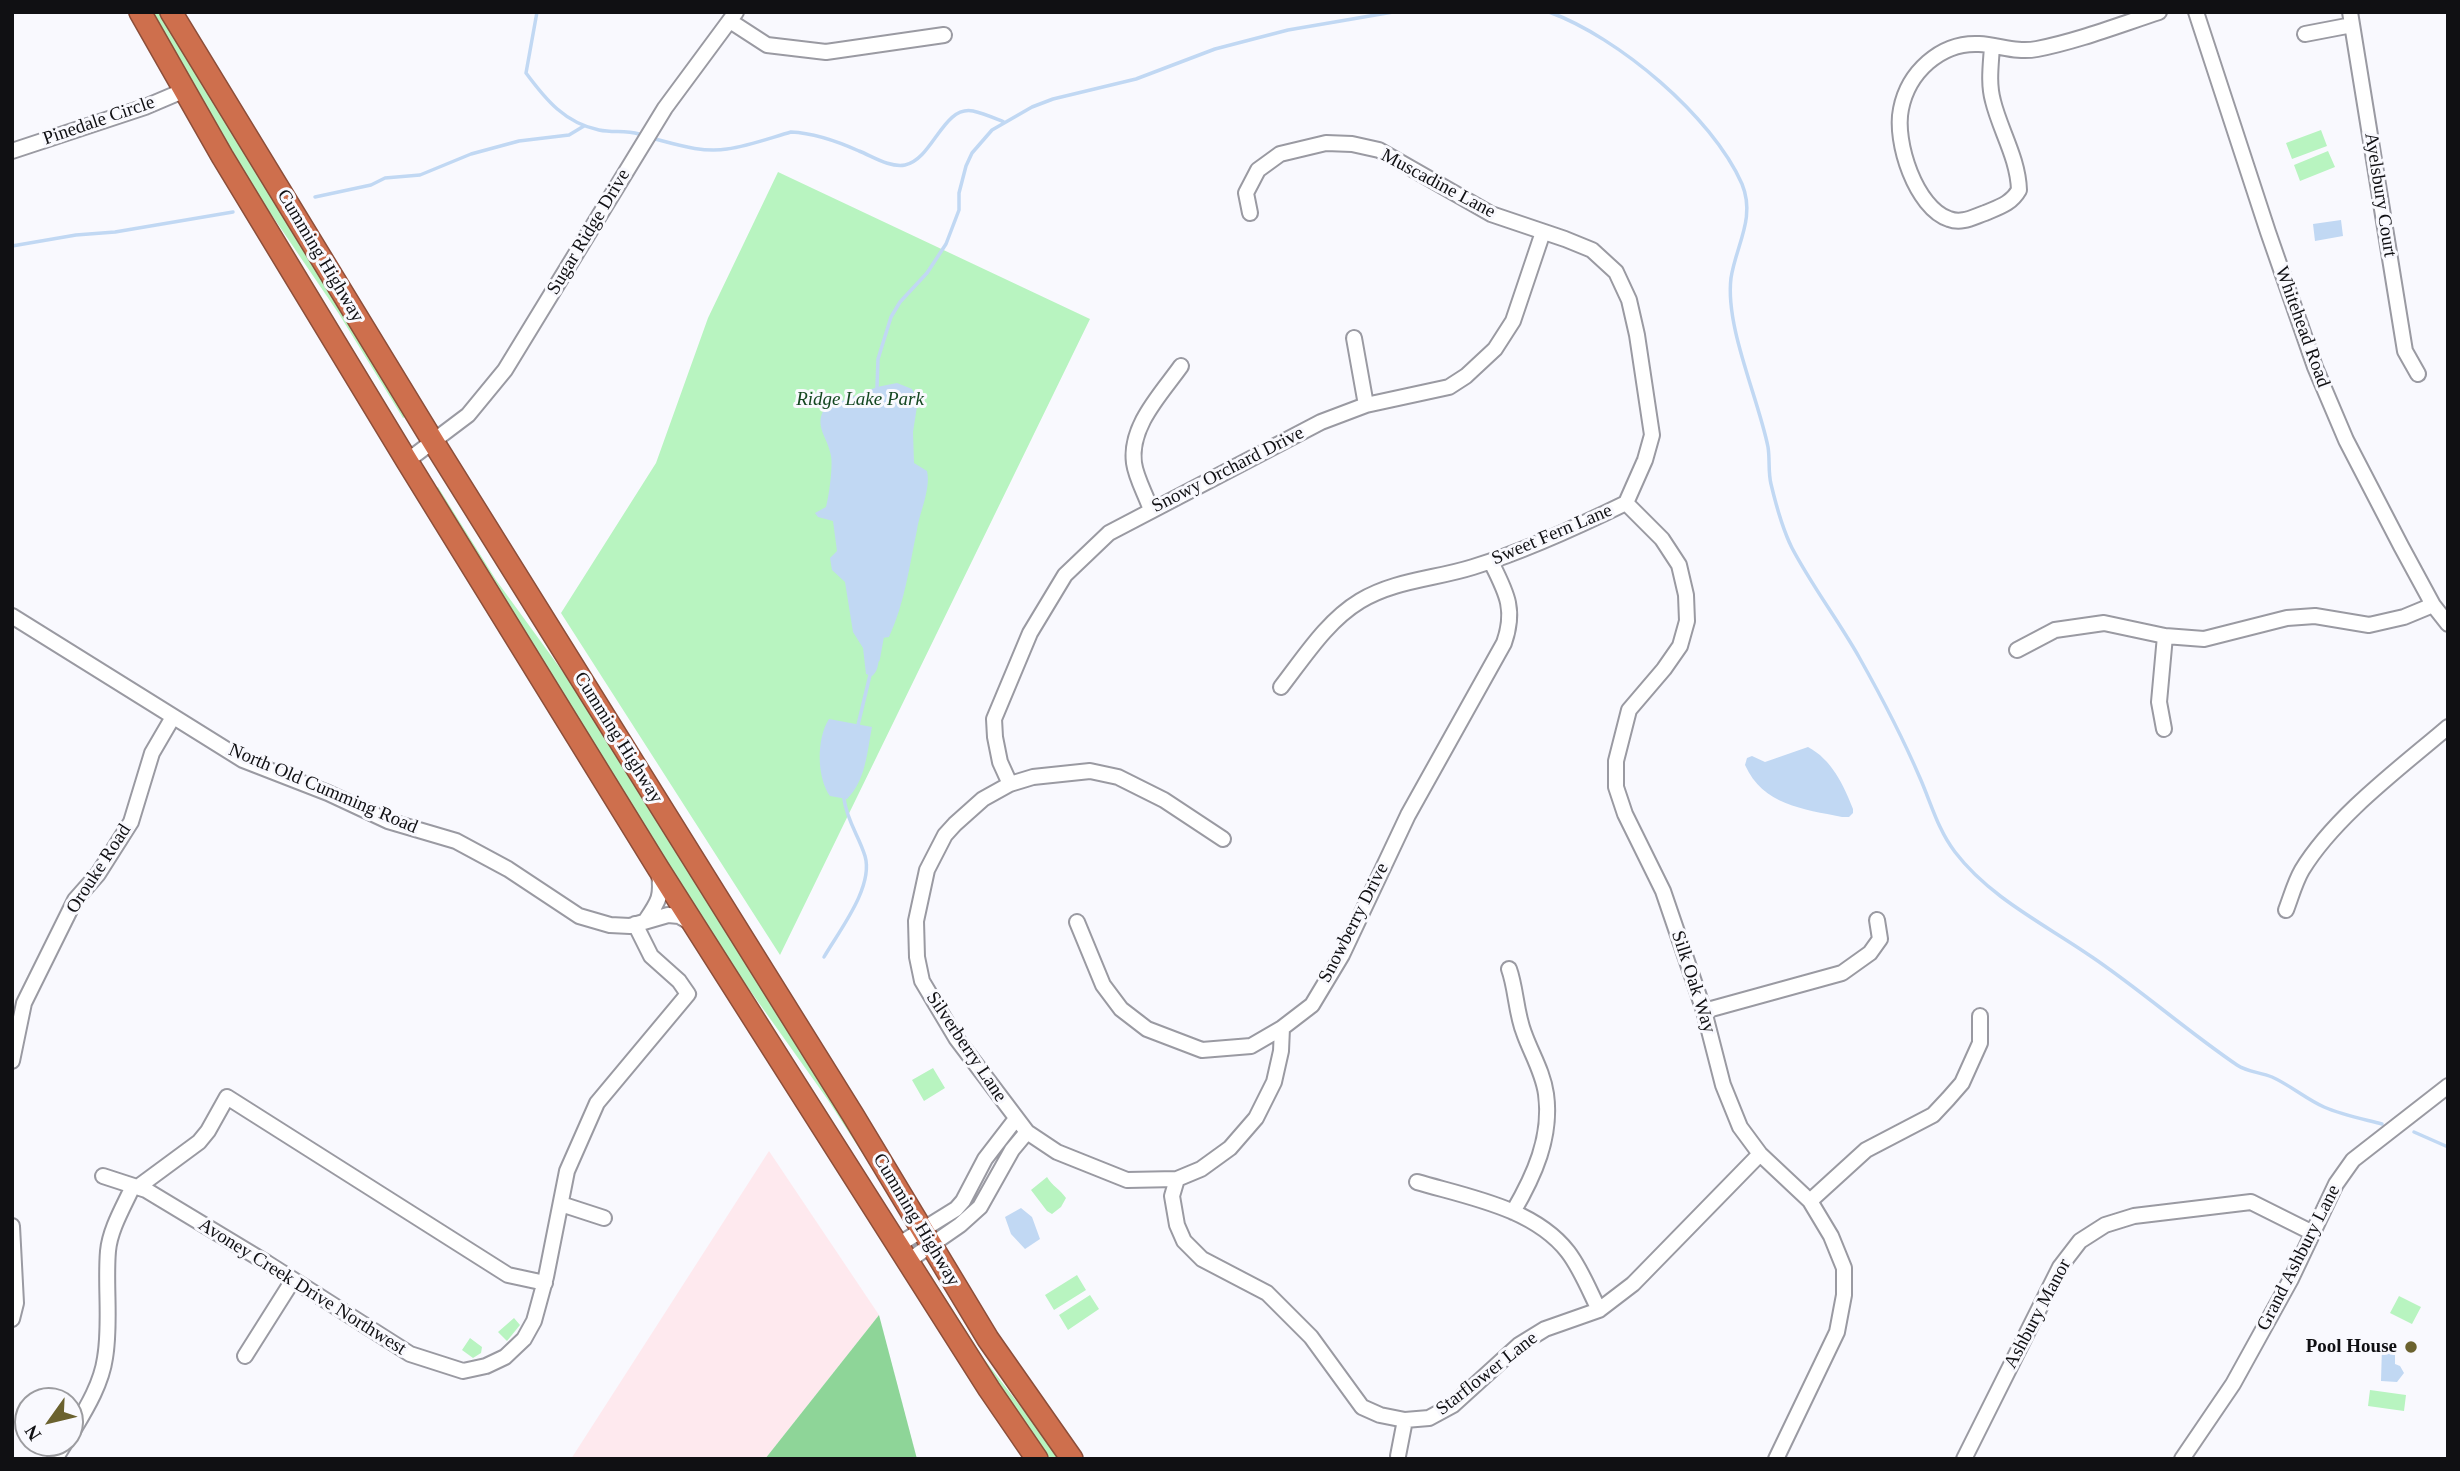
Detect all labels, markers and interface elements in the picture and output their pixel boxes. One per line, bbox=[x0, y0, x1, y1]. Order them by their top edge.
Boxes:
street label: Pinedale Circle bbox=[40, 91, 158, 151]
street label: Ayelsbury Court bbox=[2359, 131, 2401, 259]
street label: Muscadine Lane bbox=[1377, 144, 1499, 224]
street label: Sugar Ridge Drive bbox=[543, 165, 635, 299]
street label: Cumming Highway bbox=[271, 186, 369, 326]
street label: Whitehead Road bbox=[2270, 263, 2334, 391]
park label: Ridge Lake Park bbox=[796, 389, 924, 411]
street label: Snowy Orchard Drive bbox=[1148, 422, 1308, 518]
street label: Sweet Fern Lane bbox=[1488, 499, 1616, 571]
street label: Cumming Highway bbox=[568, 668, 668, 808]
street label: North Old Cumming Road bbox=[225, 739, 421, 839]
street label: Orouke Road bbox=[62, 820, 136, 918]
street label: Snowberry Drive bbox=[1314, 859, 1394, 987]
street label: Silk Oak Way bbox=[1666, 928, 1720, 1036]
street label: Silverberry Lane bbox=[921, 987, 1011, 1107]
street label: Cumming Highway bbox=[867, 1150, 965, 1290]
street label: Grand Ashbury Lane bbox=[2252, 1181, 2346, 1335]
street label: Avoney Creek Drive Northwest bbox=[194, 1214, 410, 1360]
street label: Ashbury Manor bbox=[2000, 1255, 2076, 1373]
street label: Starflower Lane bbox=[1432, 1327, 1542, 1421]
place label: Pool House bbox=[2306, 1336, 2397, 1358]
marker: Pool House bbox=[2403, 1339, 2419, 1355]
north arrow bbox=[14, 1387, 84, 1457]
text: N bbox=[20, 1421, 45, 1444]

